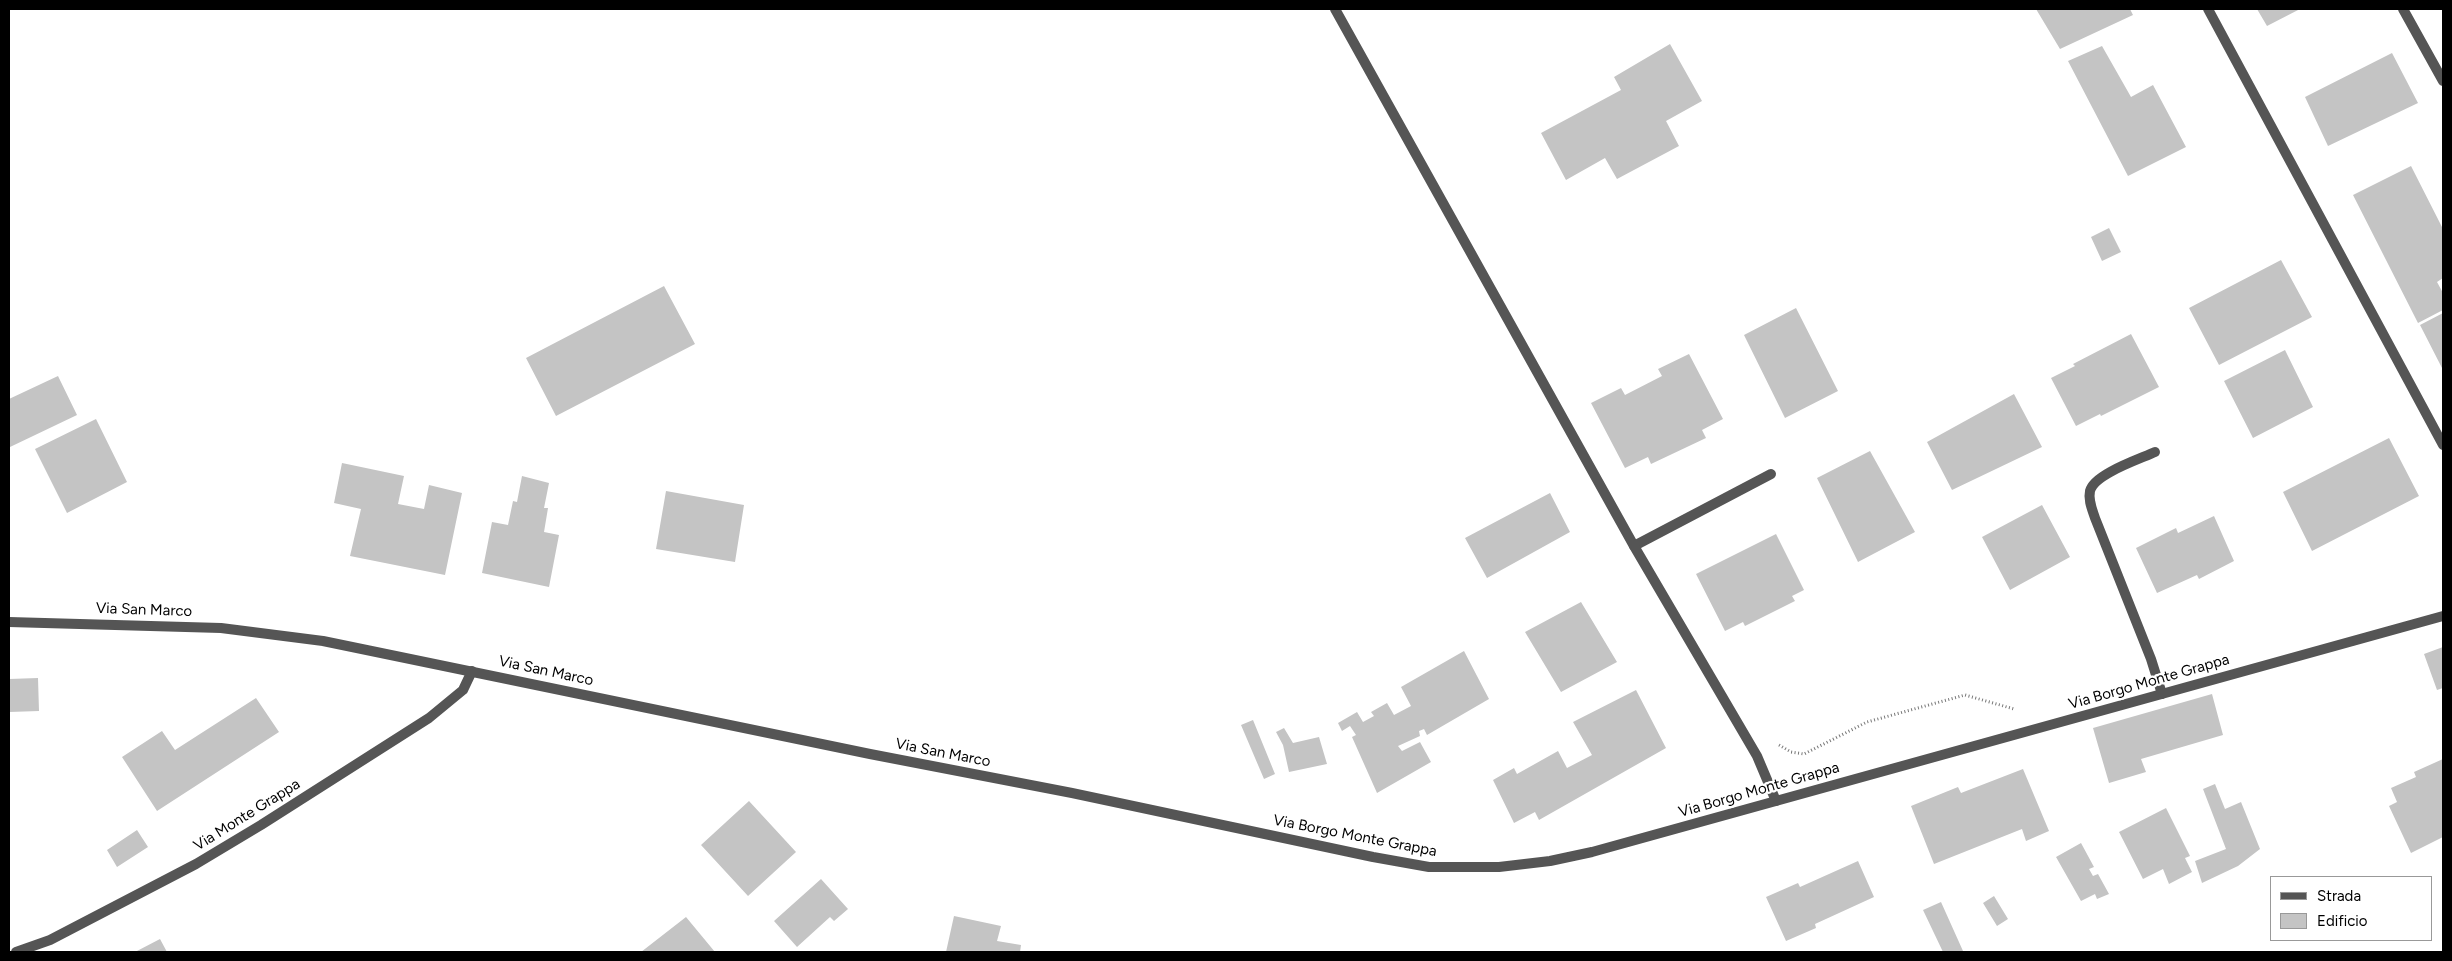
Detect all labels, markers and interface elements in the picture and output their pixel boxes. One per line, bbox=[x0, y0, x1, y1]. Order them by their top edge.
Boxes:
street label: Via San Marco bbox=[96, 599, 192, 621]
street label: Via Borgo Monte Grappa bbox=[2067, 650, 2231, 714]
street label: Via San Marco bbox=[497, 652, 595, 690]
street label: Via San Marco bbox=[894, 735, 992, 771]
street label: Via Borgo Monte Grappa bbox=[1677, 758, 1841, 822]
street label: Via Monte Grappa bbox=[190, 775, 304, 855]
street label: Via Borgo Monte Grappa bbox=[1272, 811, 1438, 861]
legend bbox=[2270, 876, 2432, 941]
text: Strada bbox=[2317, 887, 2361, 905]
text: Edificio bbox=[2317, 912, 2367, 930]

